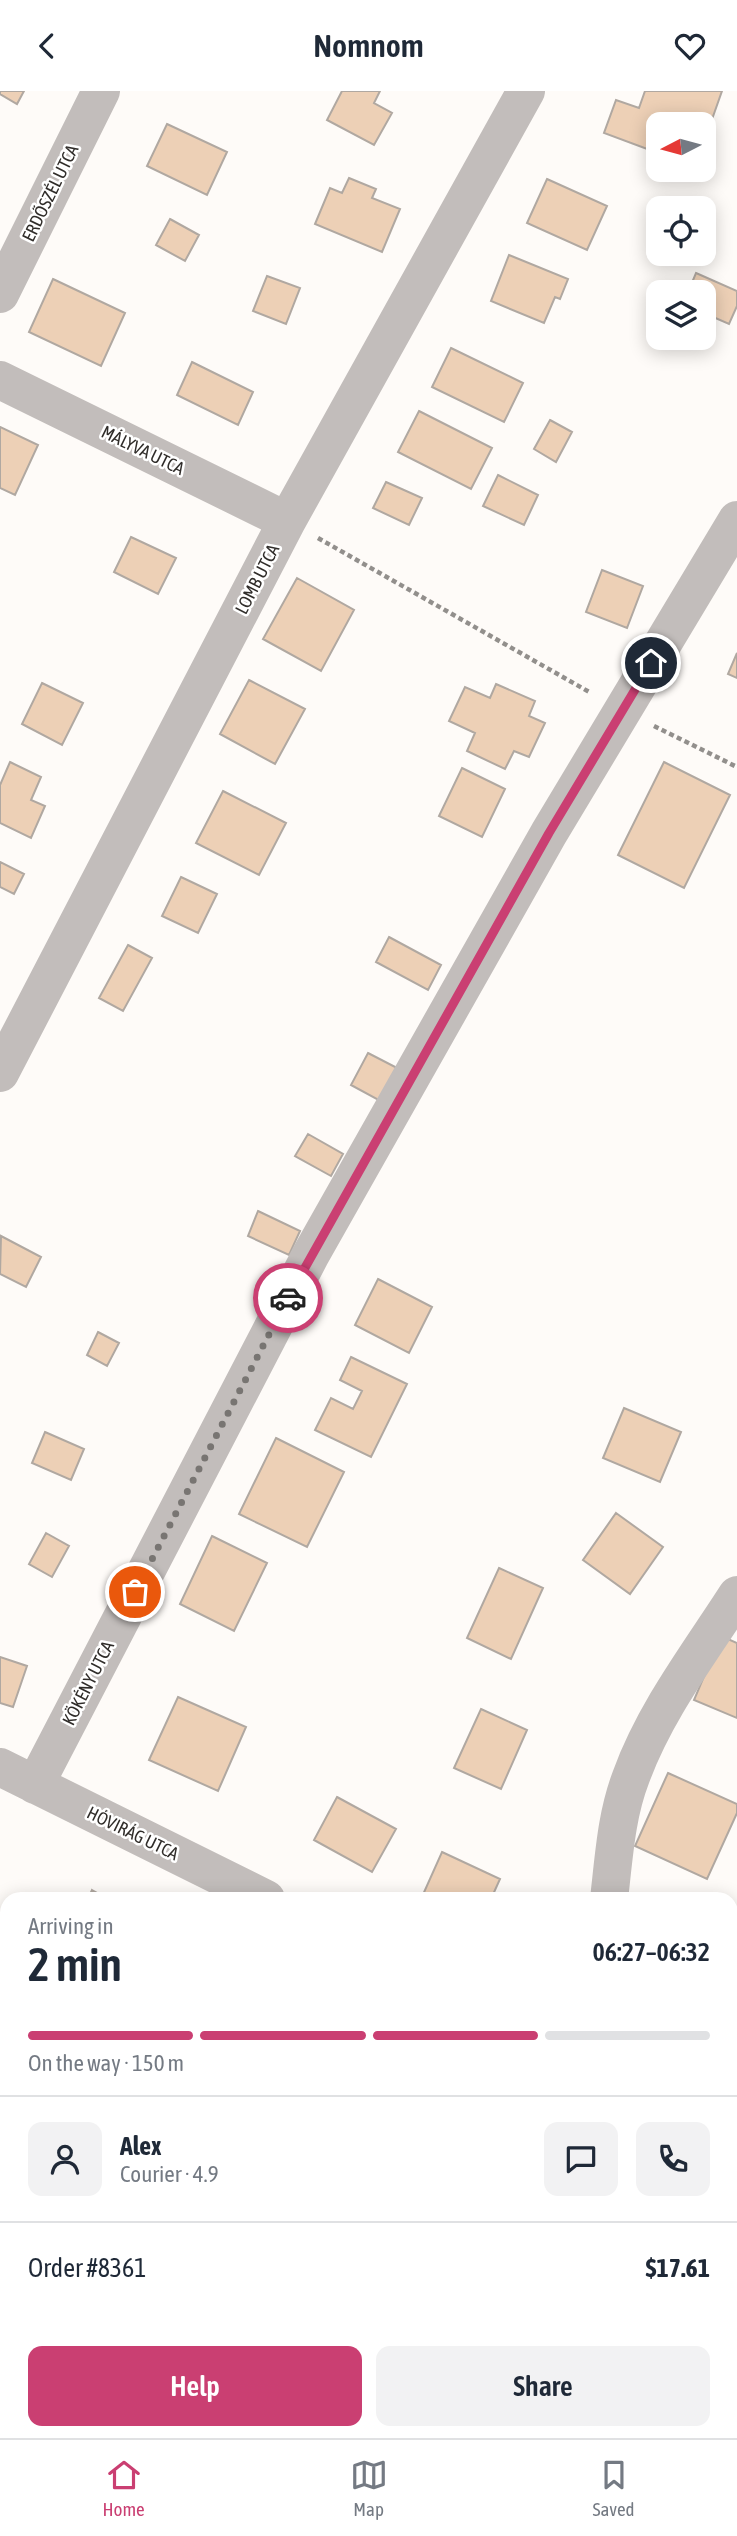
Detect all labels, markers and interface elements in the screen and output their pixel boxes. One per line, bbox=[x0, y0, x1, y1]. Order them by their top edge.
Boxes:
icon: back bbox=[28, 27, 66, 65]
text: Nomnom bbox=[313, 27, 424, 64]
icon: heart bbox=[671, 27, 709, 65]
north arrow bbox=[646, 112, 716, 182]
map controls bbox=[646, 112, 716, 350]
street label: ERDŐSZÉL UTCA bbox=[18, 141, 83, 245]
button: locate bbox=[646, 196, 716, 266]
button: layers bbox=[646, 280, 716, 350]
street label: MÁLYVA UTCA bbox=[98, 421, 188, 479]
street label: LOMB UTCA bbox=[231, 541, 284, 617]
pin bbox=[621, 633, 681, 693]
icon: home bbox=[632, 644, 670, 682]
courier bbox=[253, 1263, 323, 1333]
icon: car bbox=[269, 1279, 307, 1317]
pin bbox=[105, 1562, 165, 1622]
icon: bag bbox=[116, 1573, 154, 1611]
street label: KÖKÉNY UTCA bbox=[58, 1637, 118, 1729]
street label: HÓVIRÁG UTCA bbox=[84, 1802, 182, 1864]
text: Arriving in bbox=[28, 1913, 114, 1939]
text: 06:27–06:32 bbox=[593, 1937, 710, 1967]
text: 2 min bbox=[28, 1938, 122, 1991]
text: On the way · 150 m bbox=[28, 2050, 184, 2076]
button: person bbox=[28, 2122, 102, 2196]
button: chat bbox=[544, 2122, 618, 2196]
button: phone bbox=[636, 2122, 710, 2196]
text: Alex bbox=[120, 2131, 161, 2161]
text: Courier · 4.9 bbox=[120, 2161, 219, 2187]
text: Order #8361 bbox=[28, 2253, 147, 2283]
text: $17.61 bbox=[646, 2253, 710, 2283]
button: Help bbox=[28, 2346, 362, 2426]
button: Share bbox=[376, 2346, 710, 2426]
tab: Home bbox=[102, 2456, 145, 2520]
tab: Map bbox=[350, 2456, 388, 2520]
tab: Saved bbox=[593, 2456, 635, 2520]

